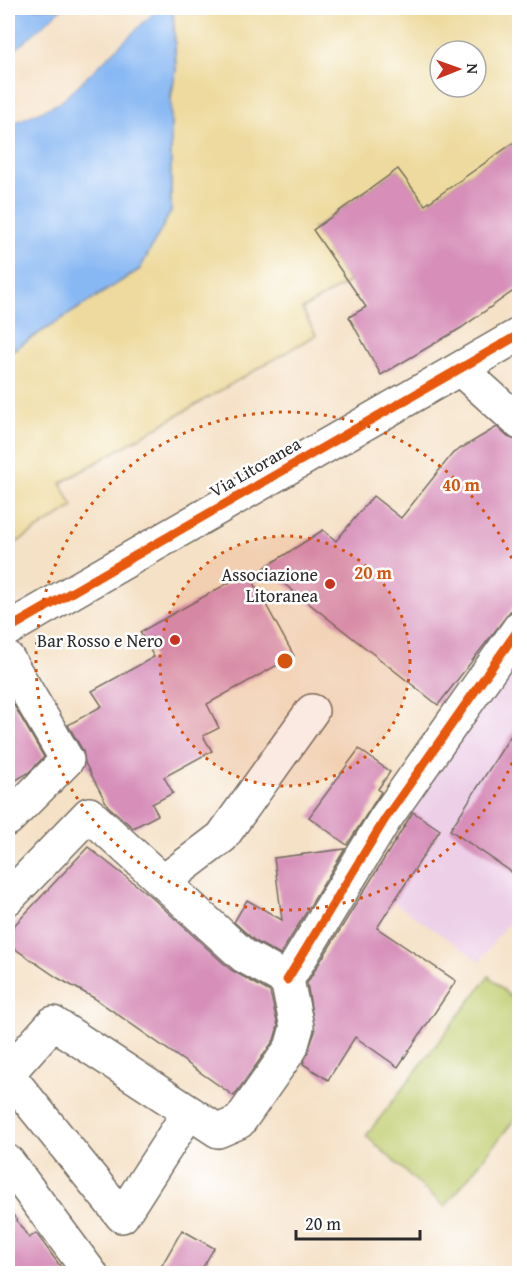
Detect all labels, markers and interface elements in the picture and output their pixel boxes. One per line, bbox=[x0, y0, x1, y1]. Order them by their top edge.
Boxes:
north arrow bbox=[428, 39, 488, 99]
text: N bbox=[461, 63, 485, 75]
street label: Via Litoranea bbox=[204, 430, 306, 504]
text: 40 m bbox=[442, 471, 481, 498]
text: 20 m bbox=[354, 559, 393, 586]
place label: Associazione Litoranea bbox=[221, 561, 318, 609]
marker: Associazione Litoranea bbox=[323, 577, 337, 591]
place label: Bar Rosso e Nero bbox=[37, 627, 163, 654]
marker: Bar Rosso e Nero bbox=[168, 633, 182, 647]
centre of rings bbox=[275, 651, 295, 671]
scale bar bbox=[296, 1203, 420, 1241]
text: 20 m bbox=[305, 1210, 341, 1237]

